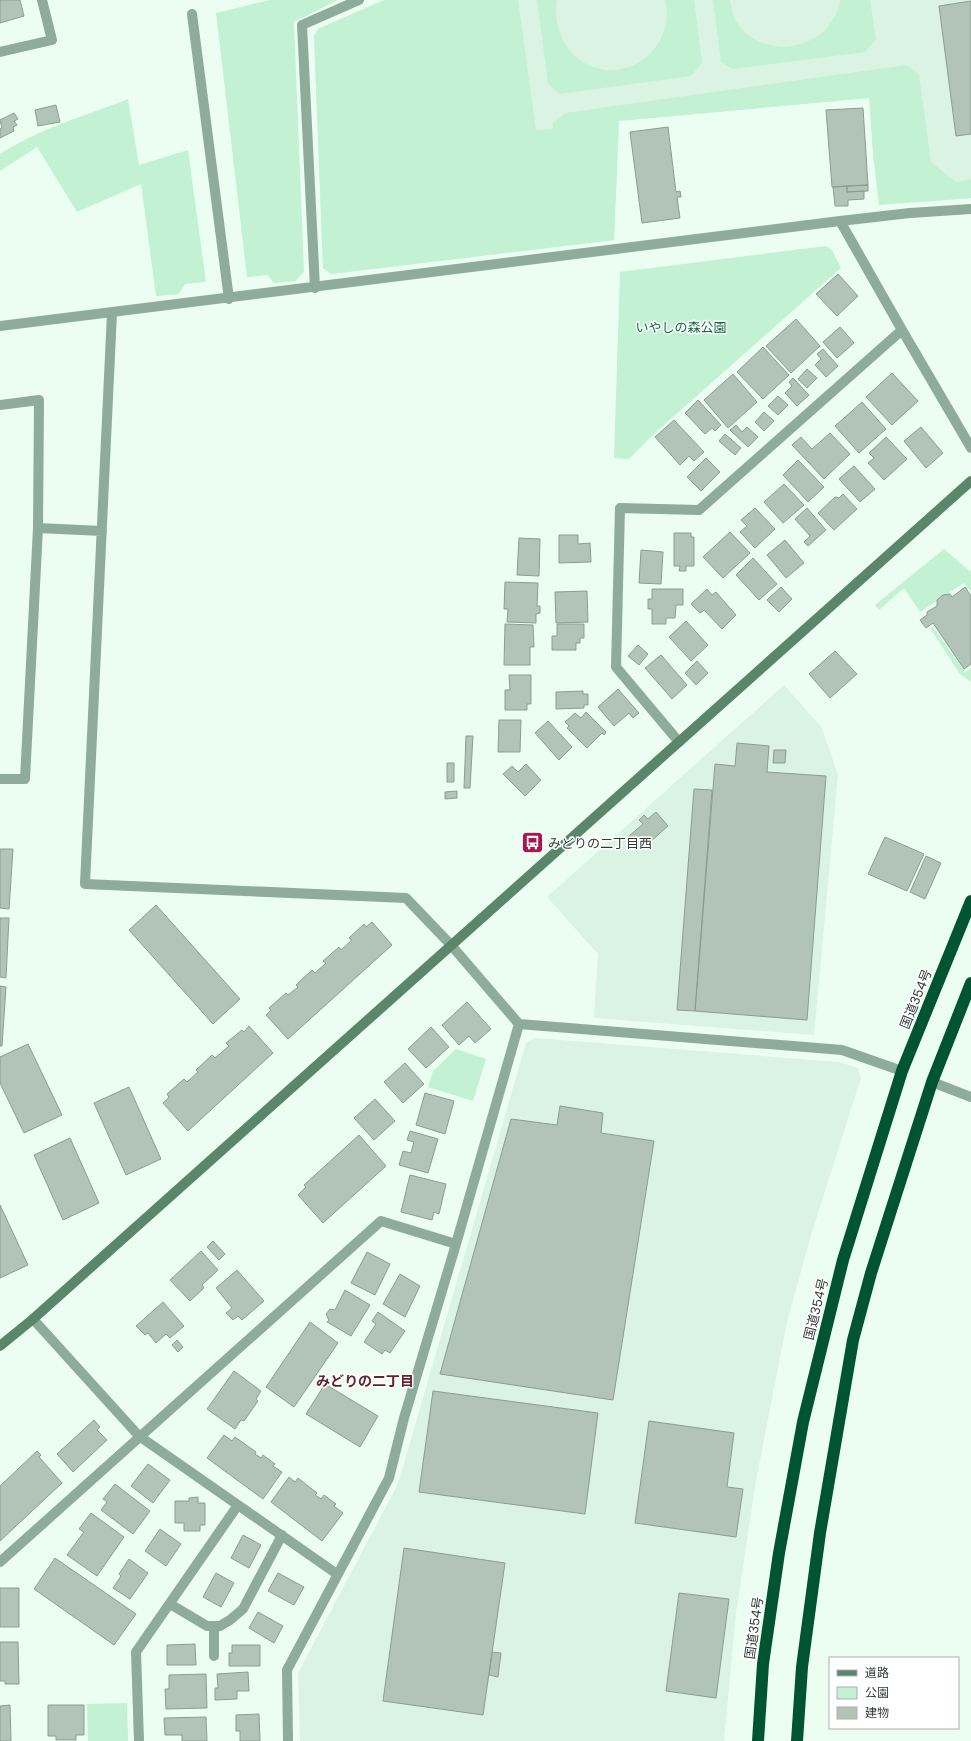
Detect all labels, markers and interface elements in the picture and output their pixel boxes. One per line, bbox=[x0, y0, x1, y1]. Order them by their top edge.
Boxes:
park label: いやしの森公園 bbox=[635, 318, 727, 337]
bus stop icon: みどりの二丁目西 bbox=[520, 830, 546, 856]
place label: みどりの二丁目西 bbox=[548, 834, 652, 853]
street label: 国道354号 bbox=[895, 966, 937, 1032]
street label: 国道354号 bbox=[799, 1276, 833, 1342]
district label: みどりの二丁目 bbox=[316, 1371, 414, 1391]
street label: 国道354号 bbox=[740, 1595, 768, 1661]
legend bbox=[829, 1657, 959, 1729]
text: 道路 bbox=[865, 1664, 889, 1681]
text: 公園 bbox=[865, 1684, 889, 1701]
text: 建物 bbox=[865, 1704, 889, 1721]

